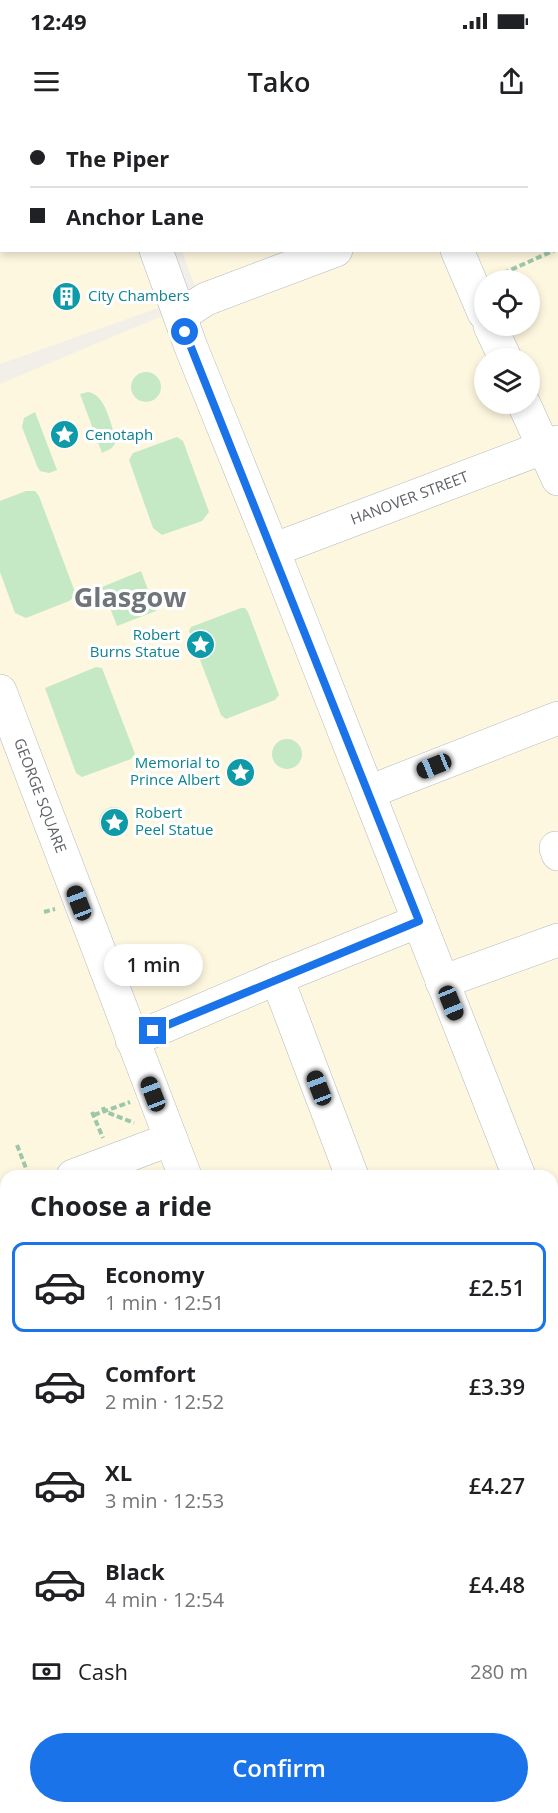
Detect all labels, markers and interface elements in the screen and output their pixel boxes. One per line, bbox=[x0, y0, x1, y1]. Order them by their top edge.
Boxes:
text: 12:49 bbox=[30, 6, 87, 36]
text: Tako bbox=[248, 63, 310, 100]
icon: menu bbox=[30, 65, 63, 98]
icon: share bbox=[495, 65, 528, 98]
text: The Piper bbox=[66, 143, 169, 173]
text: Anchor Lane bbox=[66, 201, 204, 231]
map controls bbox=[474, 270, 540, 414]
button: locate bbox=[474, 270, 540, 336]
building icon: City Chambers bbox=[51, 280, 83, 312]
place label: City Chambers bbox=[88, 285, 190, 305]
route start bbox=[171, 318, 198, 345]
button: layers bbox=[474, 348, 540, 414]
place icon: Cenotaph bbox=[48, 419, 80, 451]
place label: Cenotaph bbox=[85, 424, 153, 444]
street label: HANOVER STREET bbox=[347, 466, 472, 529]
district label: Glasgow bbox=[74, 578, 186, 615]
place label: Robert Burns Statue bbox=[90, 624, 180, 661]
place icon: Robert Burns Statue bbox=[185, 628, 217, 660]
street label: GEORGE SQUARE bbox=[10, 735, 72, 856]
car bbox=[414, 751, 454, 781]
place label: Memorial to Prince Albert bbox=[130, 752, 220, 789]
place icon: Memorial to Prince Albert bbox=[225, 756, 257, 788]
place label: Robert Peel Statue bbox=[135, 802, 213, 839]
place icon: Robert Peel Statue bbox=[98, 806, 130, 838]
car bbox=[64, 883, 94, 923]
callout: 1 min bbox=[104, 944, 202, 986]
text: 1 min bbox=[127, 951, 181, 978]
car bbox=[436, 983, 466, 1023]
route end bbox=[139, 1017, 166, 1044]
car bbox=[304, 1068, 334, 1108]
car bbox=[138, 1074, 168, 1114]
text: Choose a ride bbox=[30, 1187, 212, 1224]
text: Economy bbox=[105, 1259, 204, 1289]
icon: car bbox=[33, 1260, 87, 1314]
text: £2.51 bbox=[469, 1272, 525, 1302]
text: 1 min · 12:51 bbox=[105, 1289, 224, 1316]
text: Comfort bbox=[105, 1358, 196, 1388]
icon: car bbox=[33, 1359, 87, 1413]
text: £3.39 bbox=[469, 1371, 525, 1401]
text: 2 min · 12:52 bbox=[105, 1388, 224, 1415]
text: XL bbox=[105, 1457, 132, 1487]
icon: car bbox=[33, 1458, 87, 1512]
text: £4.27 bbox=[469, 1470, 525, 1500]
text: 3 min · 12:53 bbox=[105, 1487, 224, 1514]
text: Black bbox=[105, 1556, 165, 1586]
icon: car bbox=[33, 1557, 87, 1611]
text: £4.48 bbox=[469, 1569, 525, 1599]
text: 4 min · 12:54 bbox=[105, 1586, 224, 1613]
icon: cash bbox=[30, 1655, 63, 1688]
text: Cash bbox=[78, 1656, 128, 1686]
text: 280 m bbox=[470, 1658, 528, 1685]
button: Confirm bbox=[30, 1733, 528, 1802]

